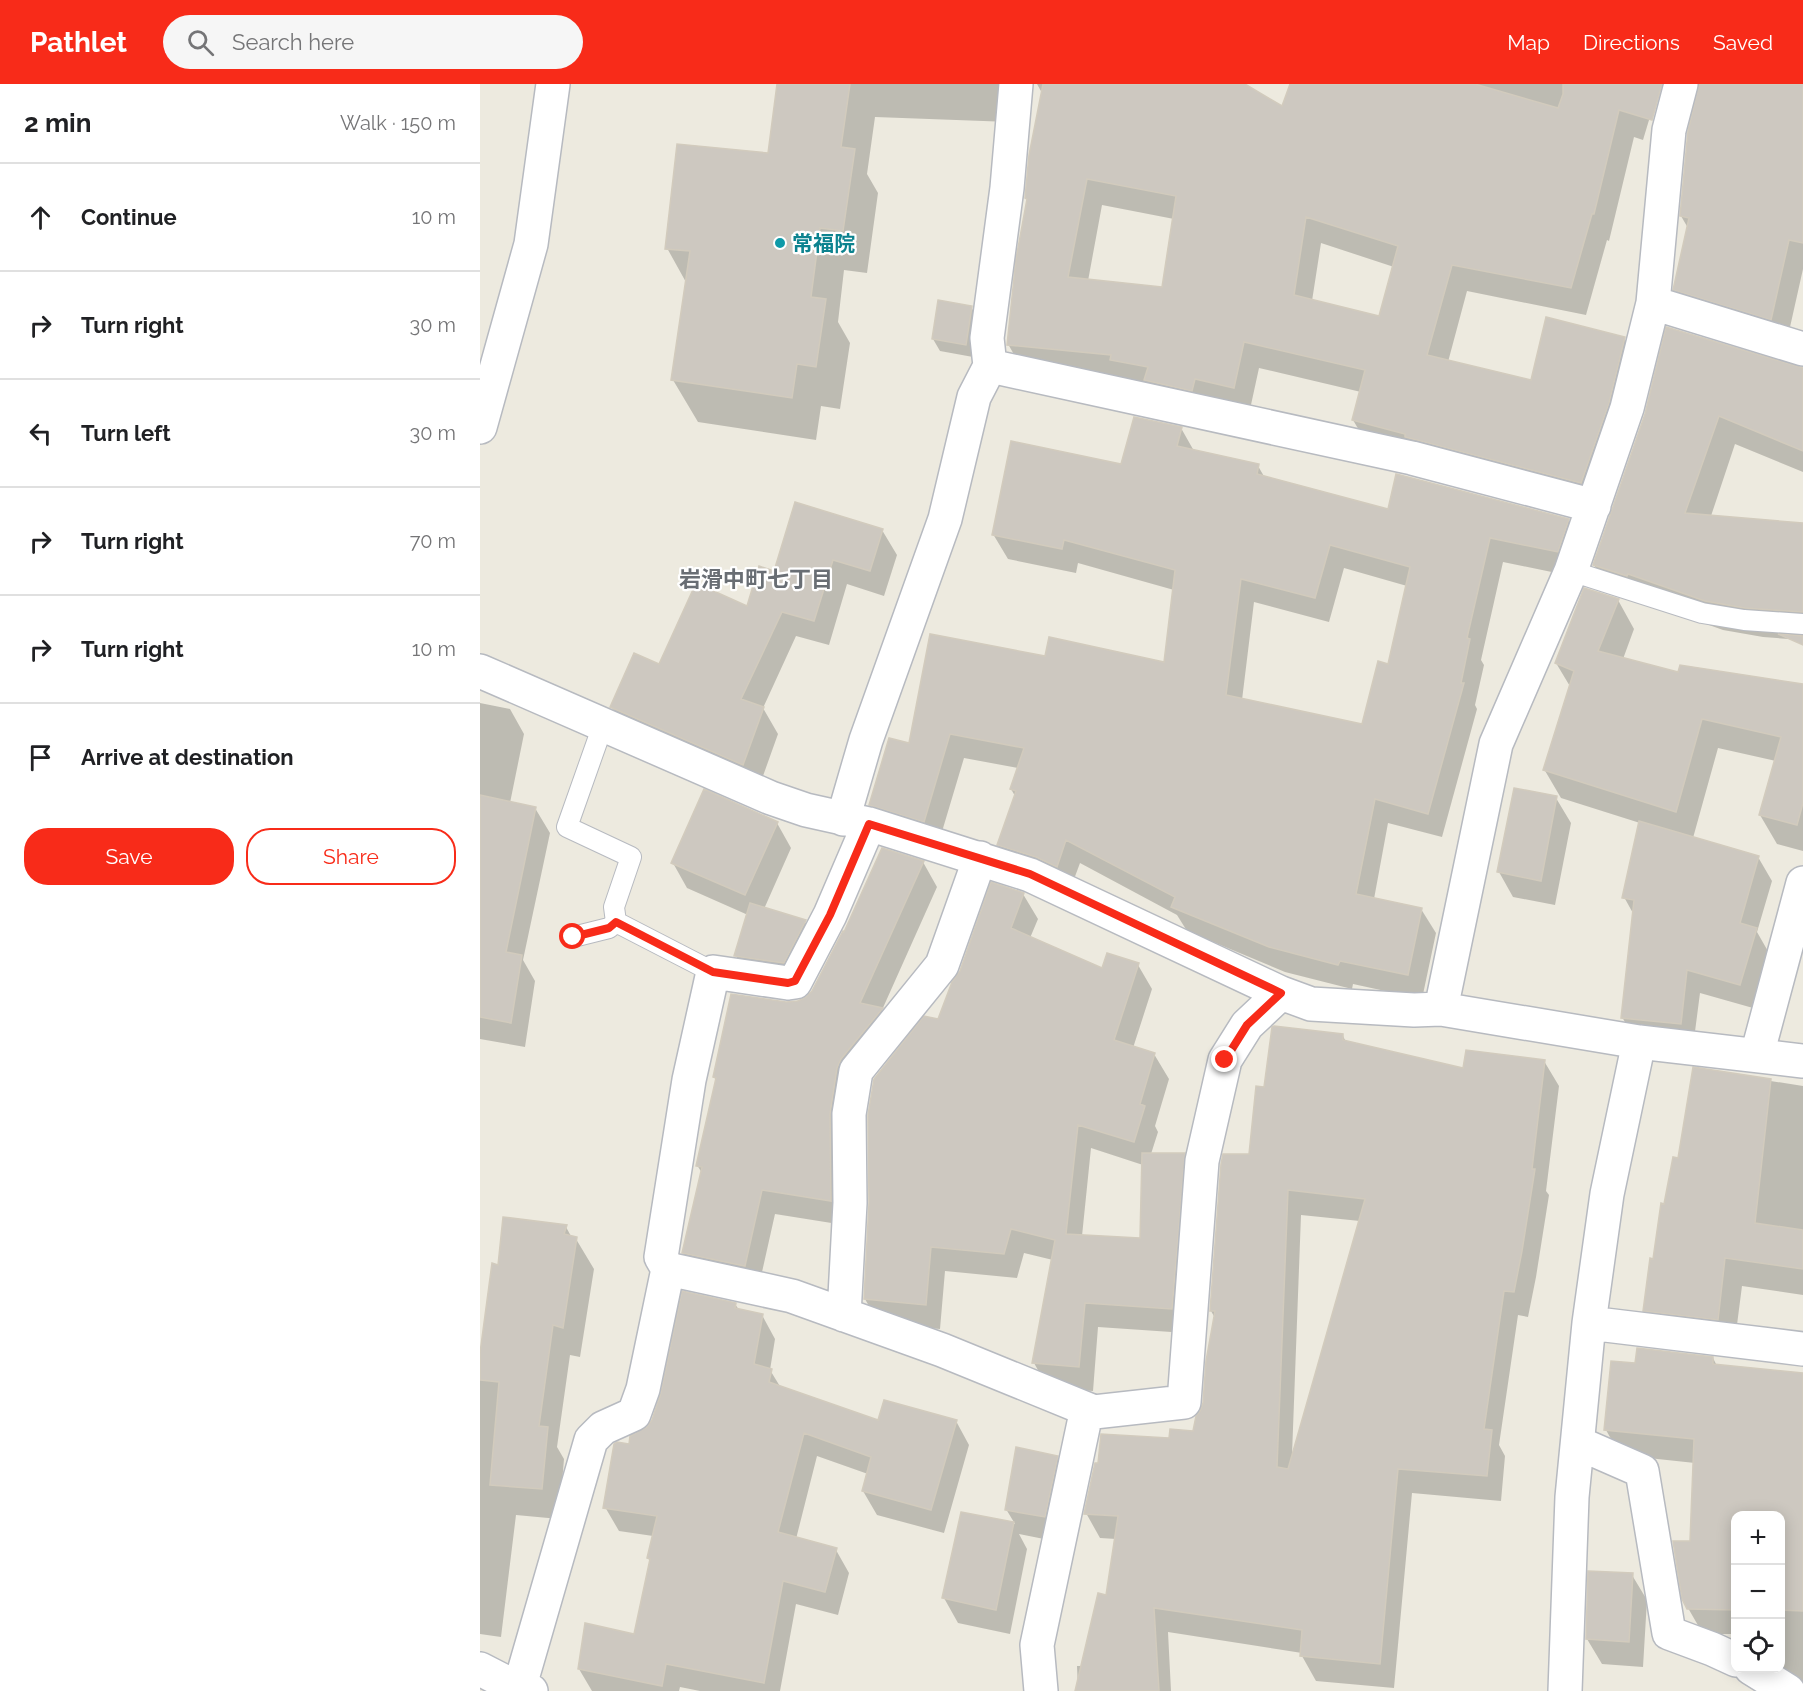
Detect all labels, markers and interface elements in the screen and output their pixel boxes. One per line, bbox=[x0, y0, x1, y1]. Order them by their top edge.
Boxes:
search box bbox=[163, 15, 583, 69]
text: Pathlet bbox=[30, 26, 127, 59]
icon: search bbox=[184, 26, 217, 59]
text: Search here bbox=[232, 29, 354, 55]
text: Map bbox=[1507, 30, 1550, 55]
text: Directions bbox=[1583, 30, 1680, 55]
text: Saved bbox=[1713, 30, 1773, 55]
text: 2 min bbox=[24, 108, 91, 138]
text: Walk · 150 m bbox=[340, 111, 456, 135]
icon: ahead bbox=[24, 201, 57, 234]
text: Continue bbox=[81, 204, 177, 230]
text: 10 m bbox=[412, 205, 456, 229]
place label: 常福院 bbox=[792, 231, 855, 256]
marker: 常福院 bbox=[773, 236, 787, 250]
icon: right bbox=[24, 309, 57, 342]
text: Turn right bbox=[81, 312, 184, 338]
text: 30 m bbox=[410, 313, 456, 337]
icon: left bbox=[24, 417, 57, 450]
text: Turn left bbox=[81, 420, 171, 446]
text: 30 m bbox=[410, 421, 456, 445]
icon: right bbox=[24, 525, 57, 558]
text: Turn right bbox=[81, 528, 184, 554]
text: 70 m bbox=[410, 529, 456, 553]
district label: 岩滑中町七丁目 bbox=[679, 566, 833, 592]
icon: right bbox=[24, 633, 57, 666]
text: Turn right bbox=[81, 636, 184, 662]
text: 10 m bbox=[412, 637, 456, 661]
icon: arrive bbox=[24, 741, 57, 774]
text: Arrive at destination bbox=[81, 744, 294, 770]
button: Save bbox=[24, 828, 234, 885]
button: Share bbox=[246, 828, 456, 885]
route start bbox=[559, 923, 585, 949]
route end bbox=[1211, 1046, 1237, 1072]
map controls bbox=[1731, 1511, 1785, 1673]
button: + bbox=[1731, 1511, 1785, 1565]
button: − bbox=[1731, 1565, 1785, 1619]
button: locate bbox=[1731, 1619, 1785, 1673]

